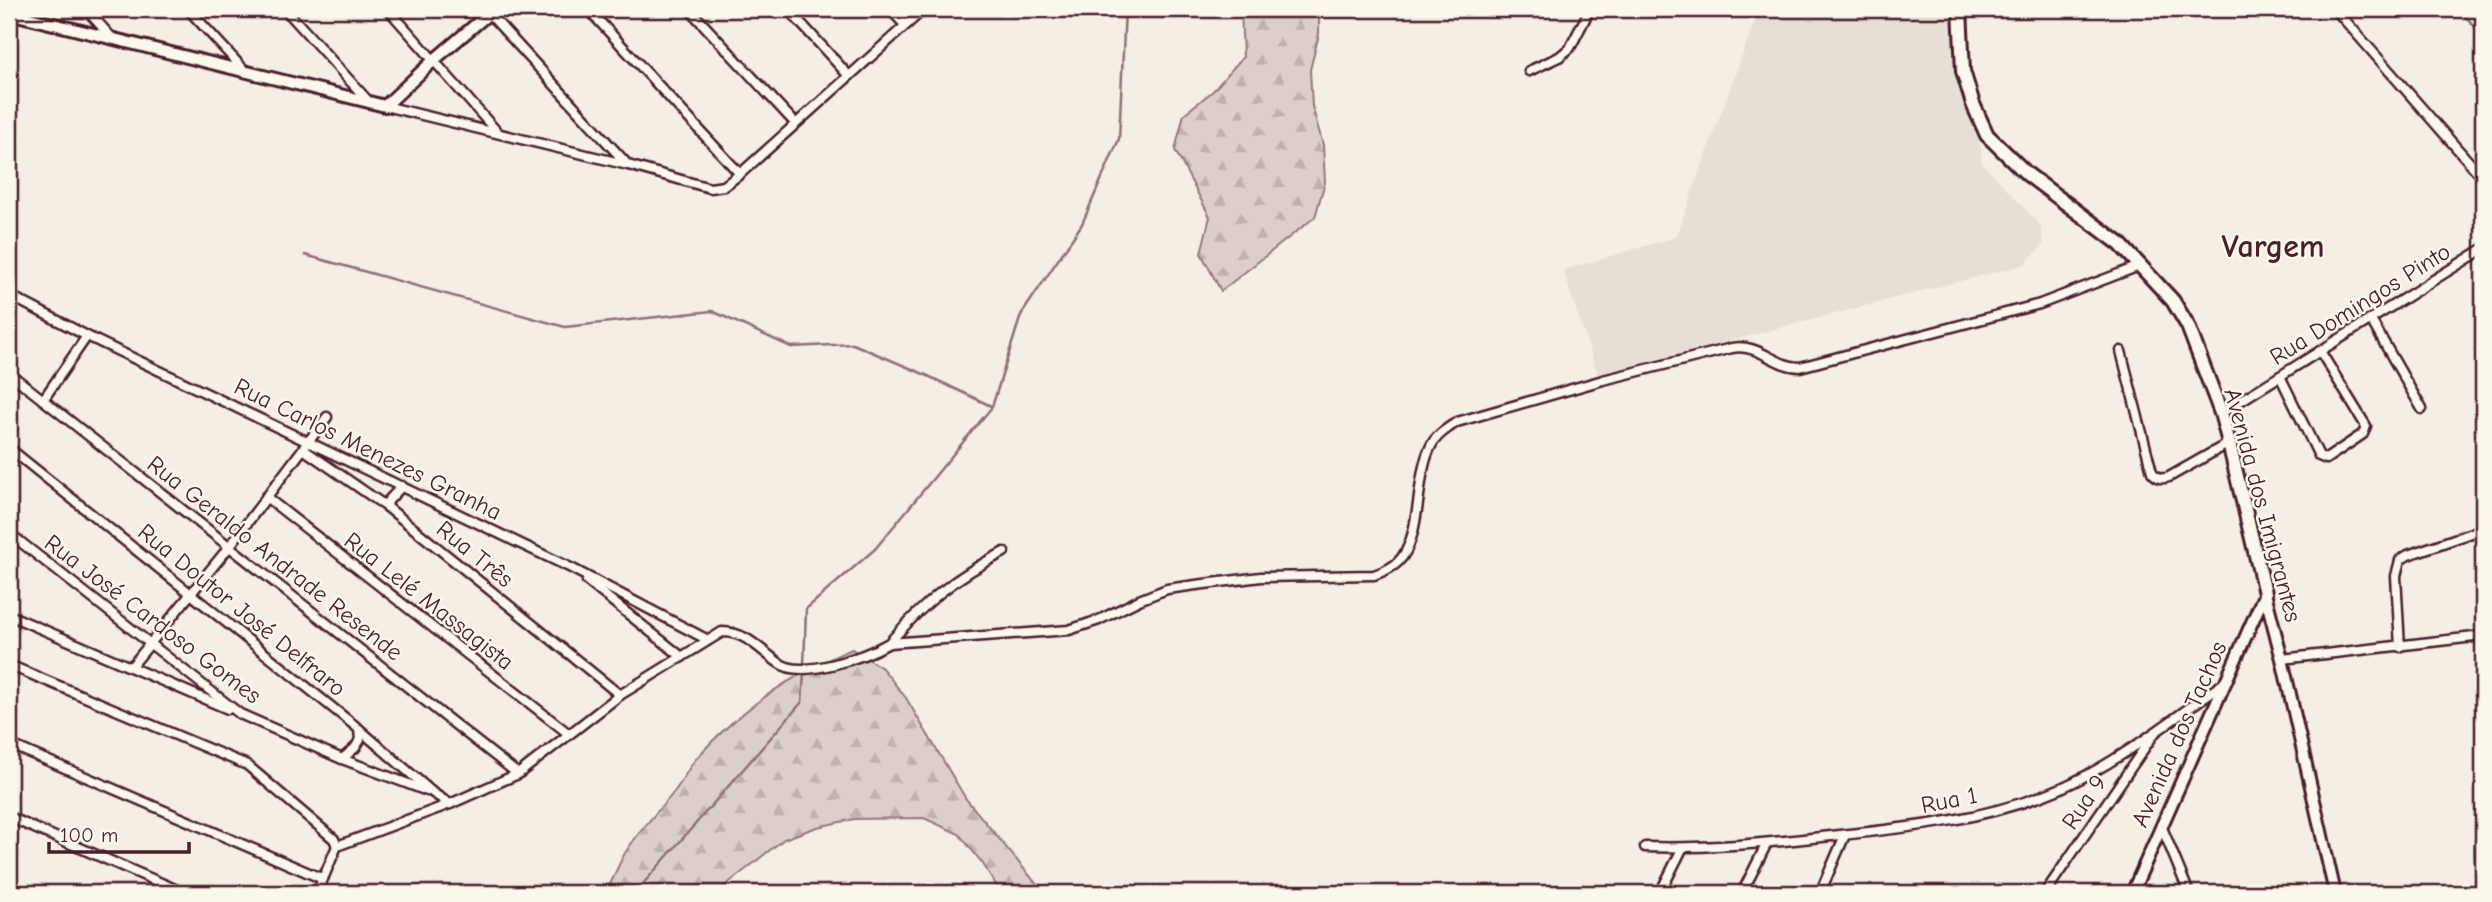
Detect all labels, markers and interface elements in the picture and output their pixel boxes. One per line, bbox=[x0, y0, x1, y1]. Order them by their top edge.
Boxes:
district label: Vargem bbox=[2222, 228, 2324, 265]
street label: Rua Domingos Pinto bbox=[2265, 237, 2455, 371]
street label: Rua Carlos Menezes Granha bbox=[230, 372, 506, 526]
street label: Avenida dos Imigrantes bbox=[2218, 385, 2308, 625]
street label: Rua Geraldo Andrade Resende bbox=[142, 450, 408, 666]
street label: Rua Três bbox=[431, 515, 519, 593]
street label: Rua Doutor José Delfraro bbox=[132, 518, 352, 702]
street label: Rua Lelé Massagista bbox=[339, 526, 519, 676]
street label: Rua José Cardoso Gomes bbox=[39, 528, 267, 710]
street label: Avenida dos Tachos bbox=[2125, 637, 2233, 831]
street label: Rua 9 bbox=[2056, 769, 2112, 835]
street label: Rua 1 bbox=[1919, 781, 1979, 819]
scale bar bbox=[49, 811, 189, 855]
text: 100 m bbox=[60, 823, 118, 847]

